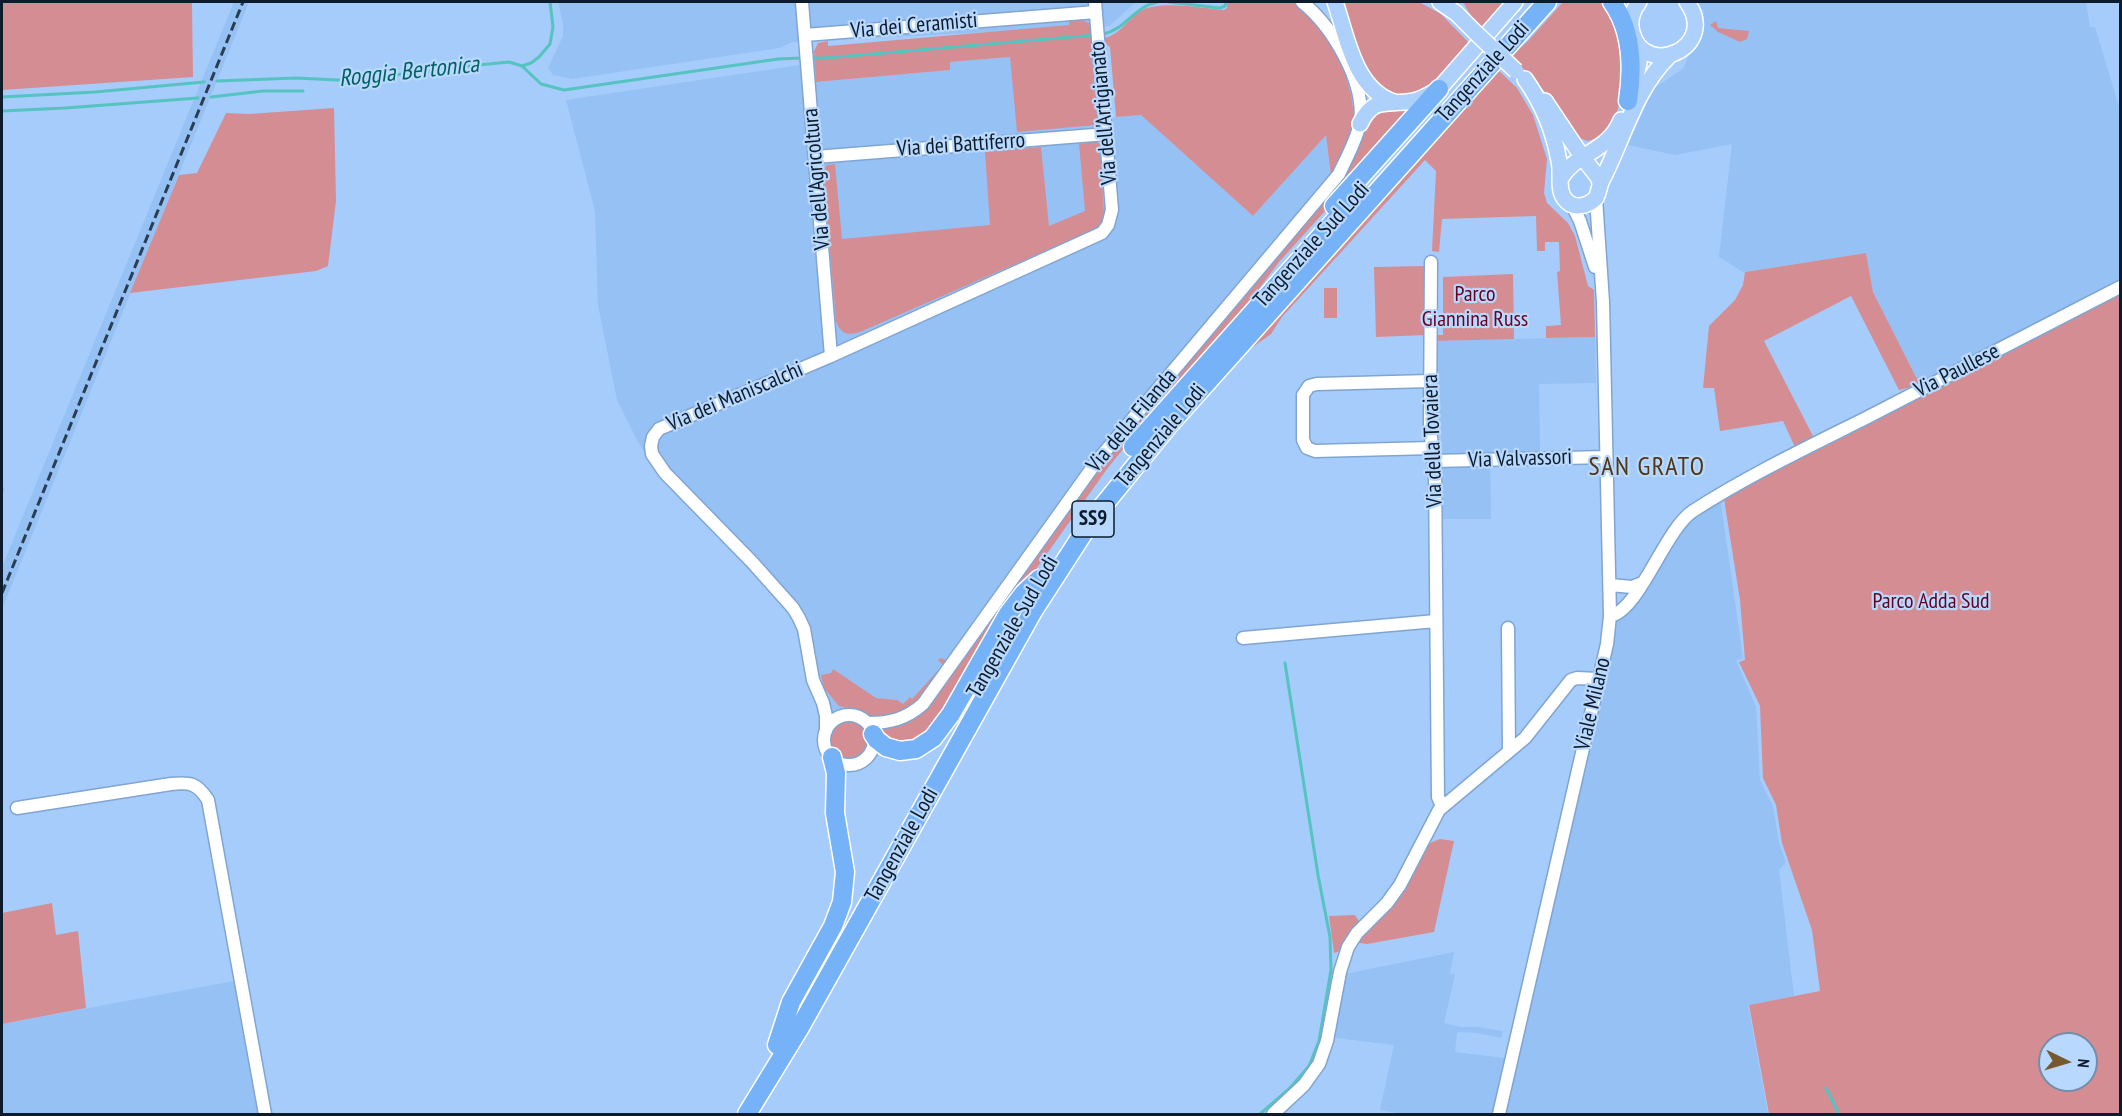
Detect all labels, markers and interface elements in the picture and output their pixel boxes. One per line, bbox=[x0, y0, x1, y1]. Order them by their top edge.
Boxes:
street label: Via dei Ceramisti bbox=[849, 7, 979, 45]
street label: Tangenziale Lodi bbox=[1431, 16, 1535, 128]
street label: Via dell'Artigianato bbox=[1085, 40, 1123, 186]
water label: Roggia Bertonica bbox=[338, 50, 480, 94]
street label: Via dell'Agricoltura bbox=[798, 107, 836, 251]
street label: Via dei Battiferro bbox=[896, 127, 1026, 163]
street label: Tangenziale Sud Lodi bbox=[1249, 177, 1375, 313]
park label: Parco Giannina Russ bbox=[1422, 282, 1528, 334]
street label: Via Paullese bbox=[1910, 338, 2004, 404]
street label: Via dei Maniscalchi bbox=[663, 356, 807, 438]
street label: Via della Filanda bbox=[1081, 364, 1183, 478]
street label: Via della Tovaiera bbox=[1417, 374, 1449, 508]
street label: Tangenziale Lodi bbox=[1110, 379, 1212, 493]
street label: Via Valvassori bbox=[1467, 444, 1573, 474]
district label: SAN GRATO bbox=[1589, 452, 1705, 484]
road number: SS9 bbox=[1072, 501, 1114, 537]
street label: Tangenziale Sud Lodi bbox=[962, 551, 1064, 703]
park label: Parco Adda Sud bbox=[1872, 589, 1990, 615]
street label: Viale Milano bbox=[1570, 655, 1616, 753]
street label: Tangenziale Lodi bbox=[860, 783, 944, 907]
north arrow bbox=[2038, 1032, 2098, 1092]
text: N bbox=[2074, 1058, 2094, 1069]

